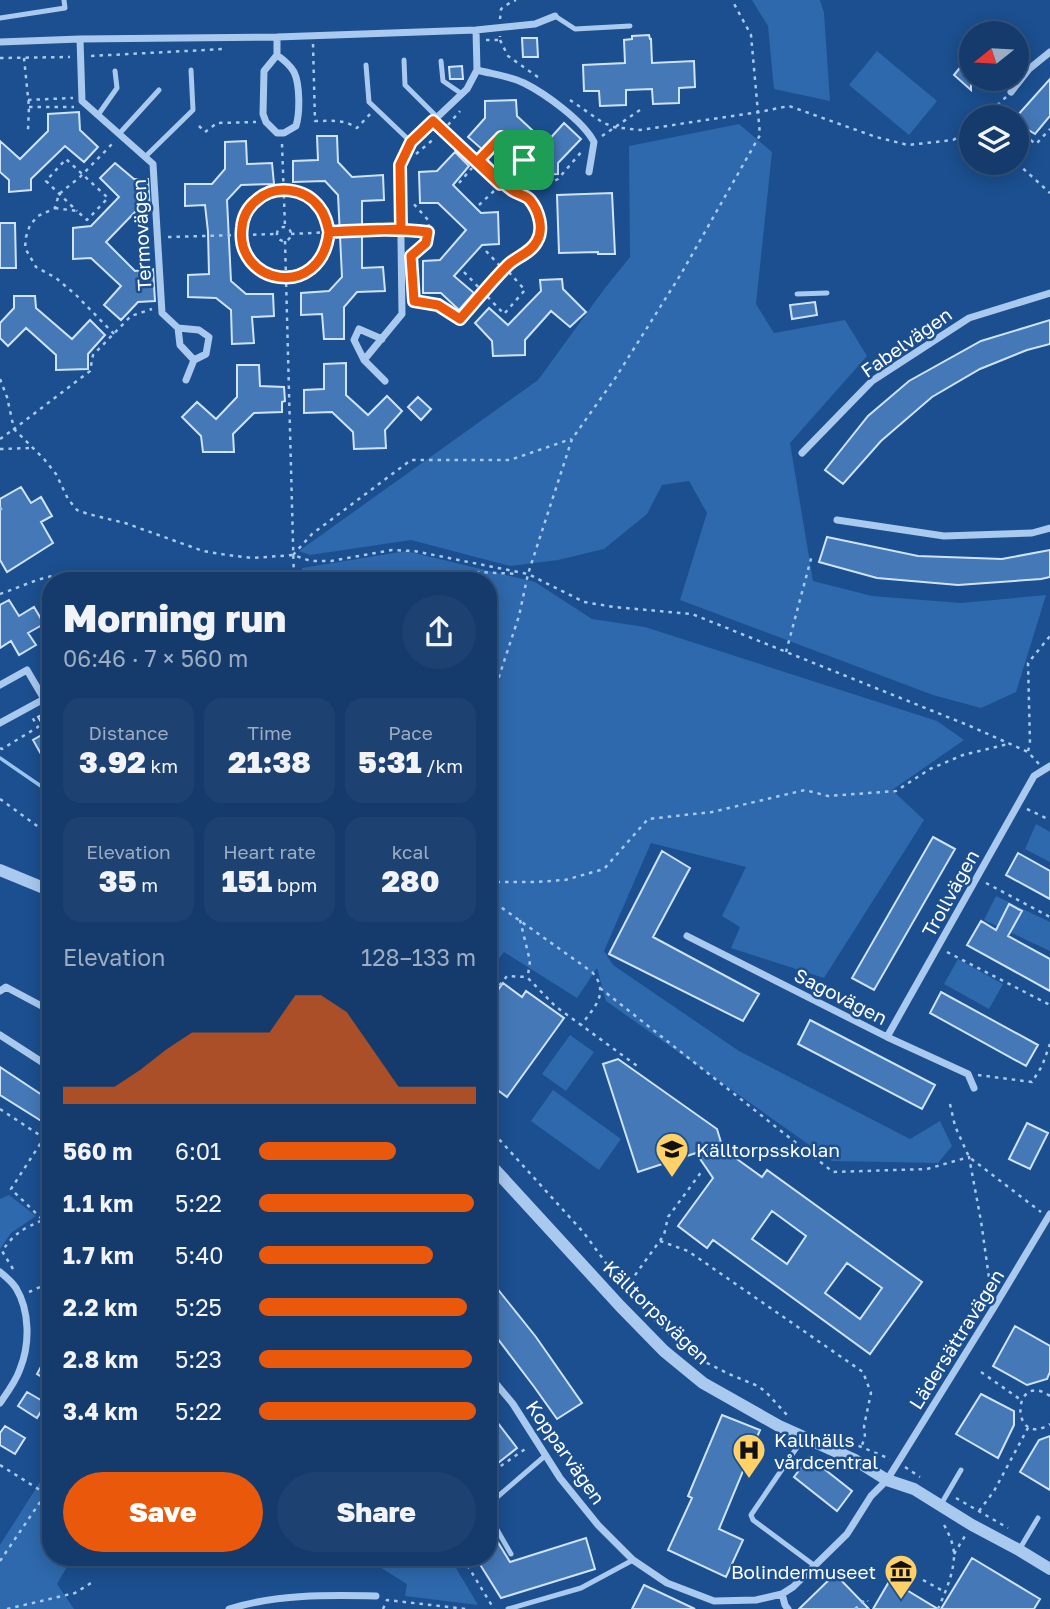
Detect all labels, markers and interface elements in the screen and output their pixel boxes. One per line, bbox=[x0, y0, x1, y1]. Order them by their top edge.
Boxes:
north arrow bbox=[959, 21, 1029, 91]
map controls bbox=[959, 21, 1029, 175]
button: layers bbox=[959, 105, 1029, 175]
pin bbox=[494, 130, 554, 190]
icon: arrive bbox=[505, 141, 543, 179]
street label: Termovägen bbox=[127, 179, 155, 291]
street label: Fabelvägen bbox=[856, 302, 956, 382]
text: Morning run bbox=[63, 595, 286, 640]
button: share bbox=[402, 595, 476, 669]
text: 06:46 · 7 × 560 m bbox=[63, 644, 248, 672]
text: Distance bbox=[89, 721, 168, 744]
text: Time bbox=[247, 721, 292, 744]
text: Pace bbox=[388, 721, 433, 744]
text: 3.92 bbox=[79, 744, 146, 780]
text: 21:38 bbox=[228, 744, 311, 780]
text: 5:31 bbox=[358, 744, 422, 780]
text: km bbox=[146, 754, 178, 777]
text: /km bbox=[422, 754, 463, 777]
text: Elevation bbox=[86, 840, 171, 863]
text: Heart rate bbox=[223, 840, 316, 863]
text: kcal bbox=[392, 840, 429, 863]
street label: Trollvägen bbox=[917, 846, 983, 940]
text: 35 bbox=[99, 863, 137, 899]
text: 151 bbox=[222, 863, 272, 899]
text: 280 bbox=[381, 863, 440, 899]
text: m bbox=[137, 873, 158, 896]
text: bpm bbox=[272, 873, 317, 896]
text: Elevation bbox=[63, 943, 165, 971]
text: 128–133 m bbox=[361, 943, 476, 971]
street label: Sagovägen bbox=[791, 963, 891, 1029]
school or university icon: Källtorpsskolan bbox=[653, 1130, 691, 1179]
text: 560 m bbox=[63, 1137, 132, 1165]
text: 6:01 bbox=[175, 1137, 221, 1165]
place label: Källtorpsskolan bbox=[696, 1138, 840, 1161]
text: 1.1 km bbox=[63, 1189, 133, 1217]
text: 5:22 bbox=[175, 1189, 222, 1217]
text: 1.7 km bbox=[63, 1241, 134, 1269]
text: 5:40 bbox=[175, 1241, 224, 1269]
street label: Källtorpsvägen bbox=[599, 1255, 715, 1369]
street label: Lädersättravägen bbox=[904, 1265, 1008, 1413]
text: 2.2 km bbox=[63, 1293, 138, 1321]
text: 5:25 bbox=[175, 1293, 222, 1321]
text: 2.8 km bbox=[63, 1345, 138, 1373]
text: 5:23 bbox=[175, 1345, 222, 1373]
street label: Kopparvägen bbox=[522, 1396, 610, 1508]
text: 3.4 km bbox=[63, 1397, 138, 1425]
text: 5:22 bbox=[175, 1397, 222, 1425]
place label: Kallhälls vårdcentral bbox=[774, 1428, 878, 1473]
hospital icon: Kallhälls vårdcentral bbox=[730, 1431, 768, 1480]
button: Save bbox=[63, 1472, 263, 1552]
button: Share bbox=[277, 1472, 476, 1552]
museum icon: Bolindermuseet bbox=[882, 1552, 920, 1601]
place label: Bolindermuseet bbox=[731, 1560, 876, 1583]

